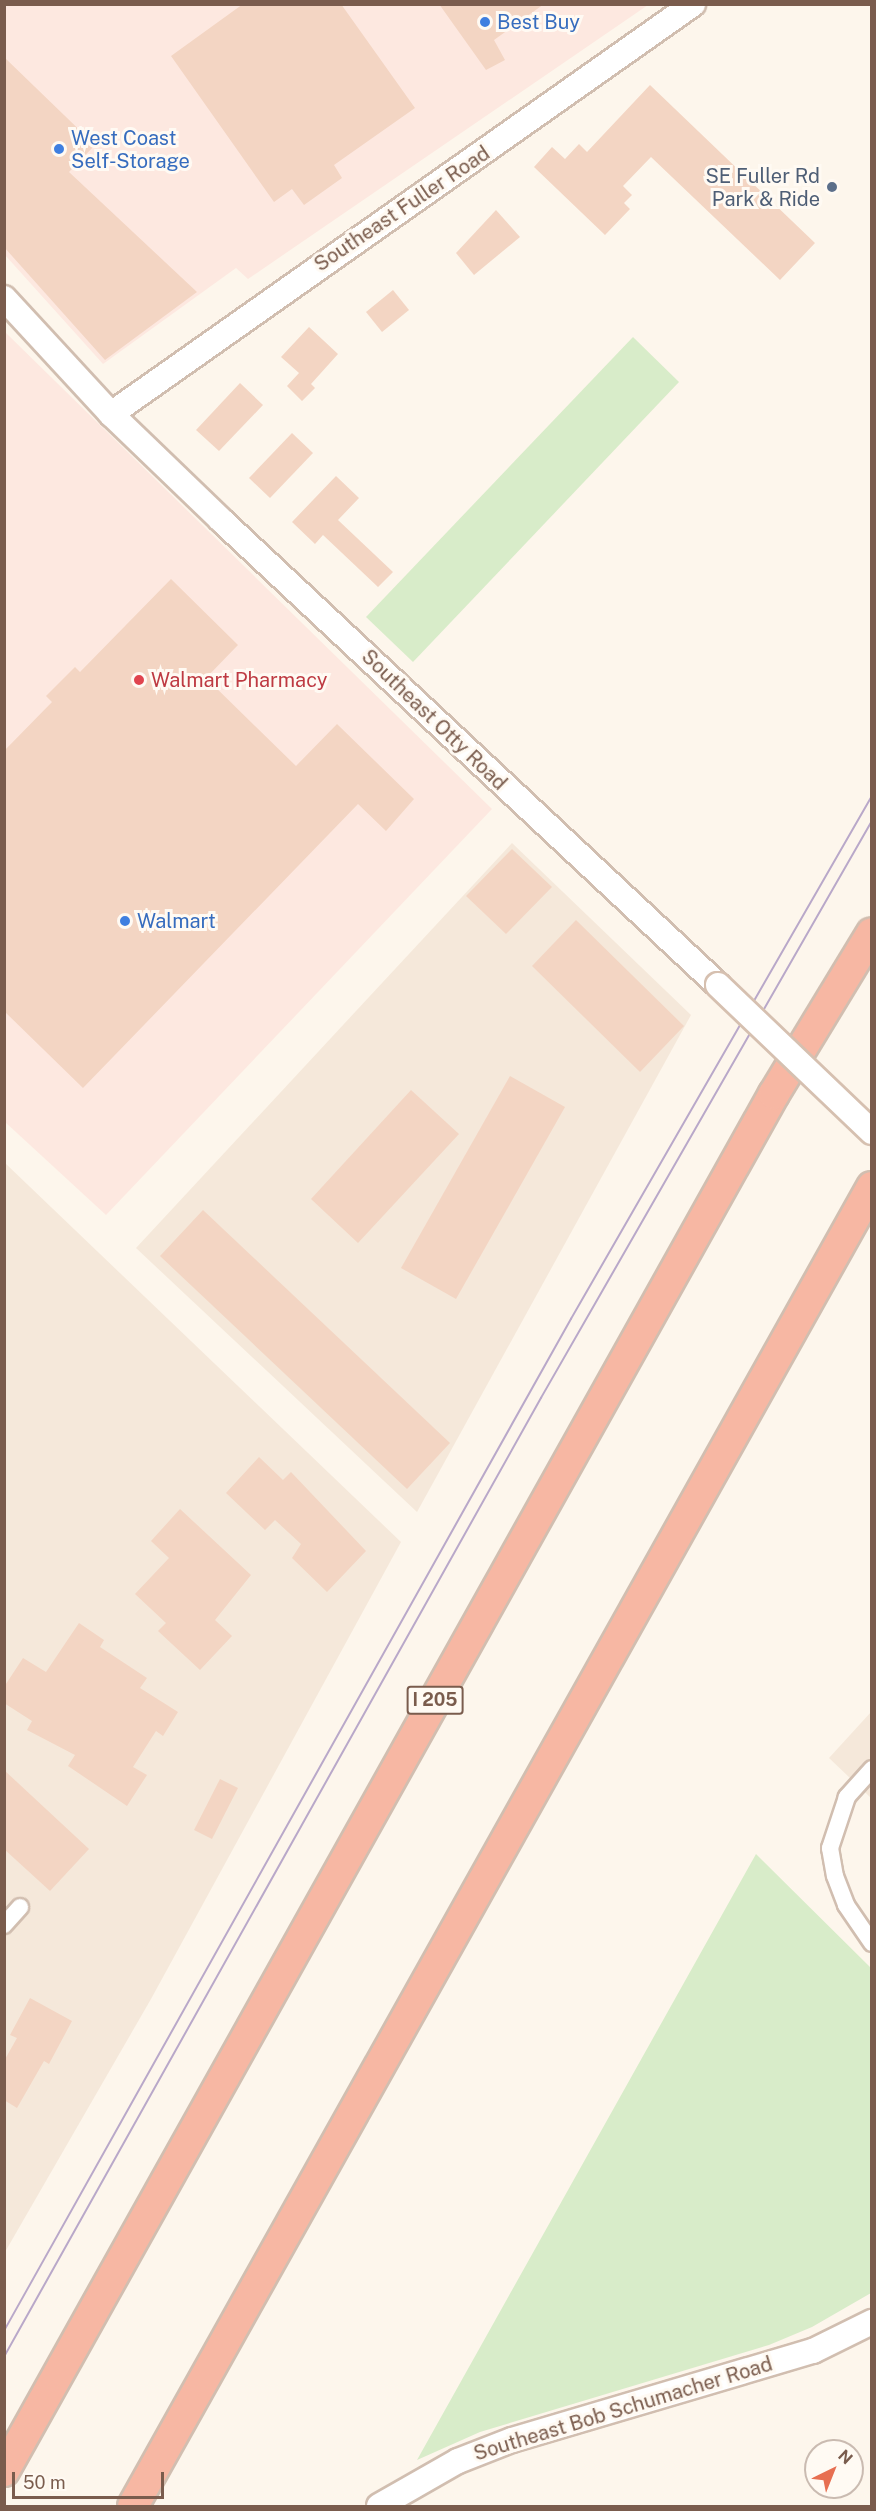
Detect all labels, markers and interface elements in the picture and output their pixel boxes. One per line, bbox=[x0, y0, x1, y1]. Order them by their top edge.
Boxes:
place label: Best Buy bbox=[497, 10, 580, 34]
marker: Best Buy bbox=[478, 15, 492, 29]
place label: West Coast Self-Storage bbox=[71, 126, 190, 173]
street label: Southeast Fuller Road bbox=[310, 141, 494, 277]
marker: West Coast Self-Storage bbox=[52, 142, 66, 156]
place label: SE Fuller Rd Park & Ride bbox=[706, 164, 820, 211]
marker: SE Fuller Rd Park & Ride bbox=[825, 180, 839, 194]
street label: Southeast Otty Road bbox=[356, 645, 512, 795]
place label: Walmart Pharmacy bbox=[151, 668, 328, 692]
marker: Walmart Pharmacy bbox=[132, 673, 146, 687]
place label: Walmart bbox=[137, 909, 216, 933]
marker: Walmart bbox=[118, 914, 132, 928]
road number: I 205 bbox=[406, 1685, 464, 1715]
street label: Southeast Bob Schumacher Road bbox=[471, 2352, 775, 2466]
north arrow bbox=[804, 2439, 864, 2499]
text: N bbox=[834, 2446, 856, 2468]
scale bar bbox=[15, 2460, 166, 2498]
text: 50 m bbox=[23, 2472, 66, 2493]

